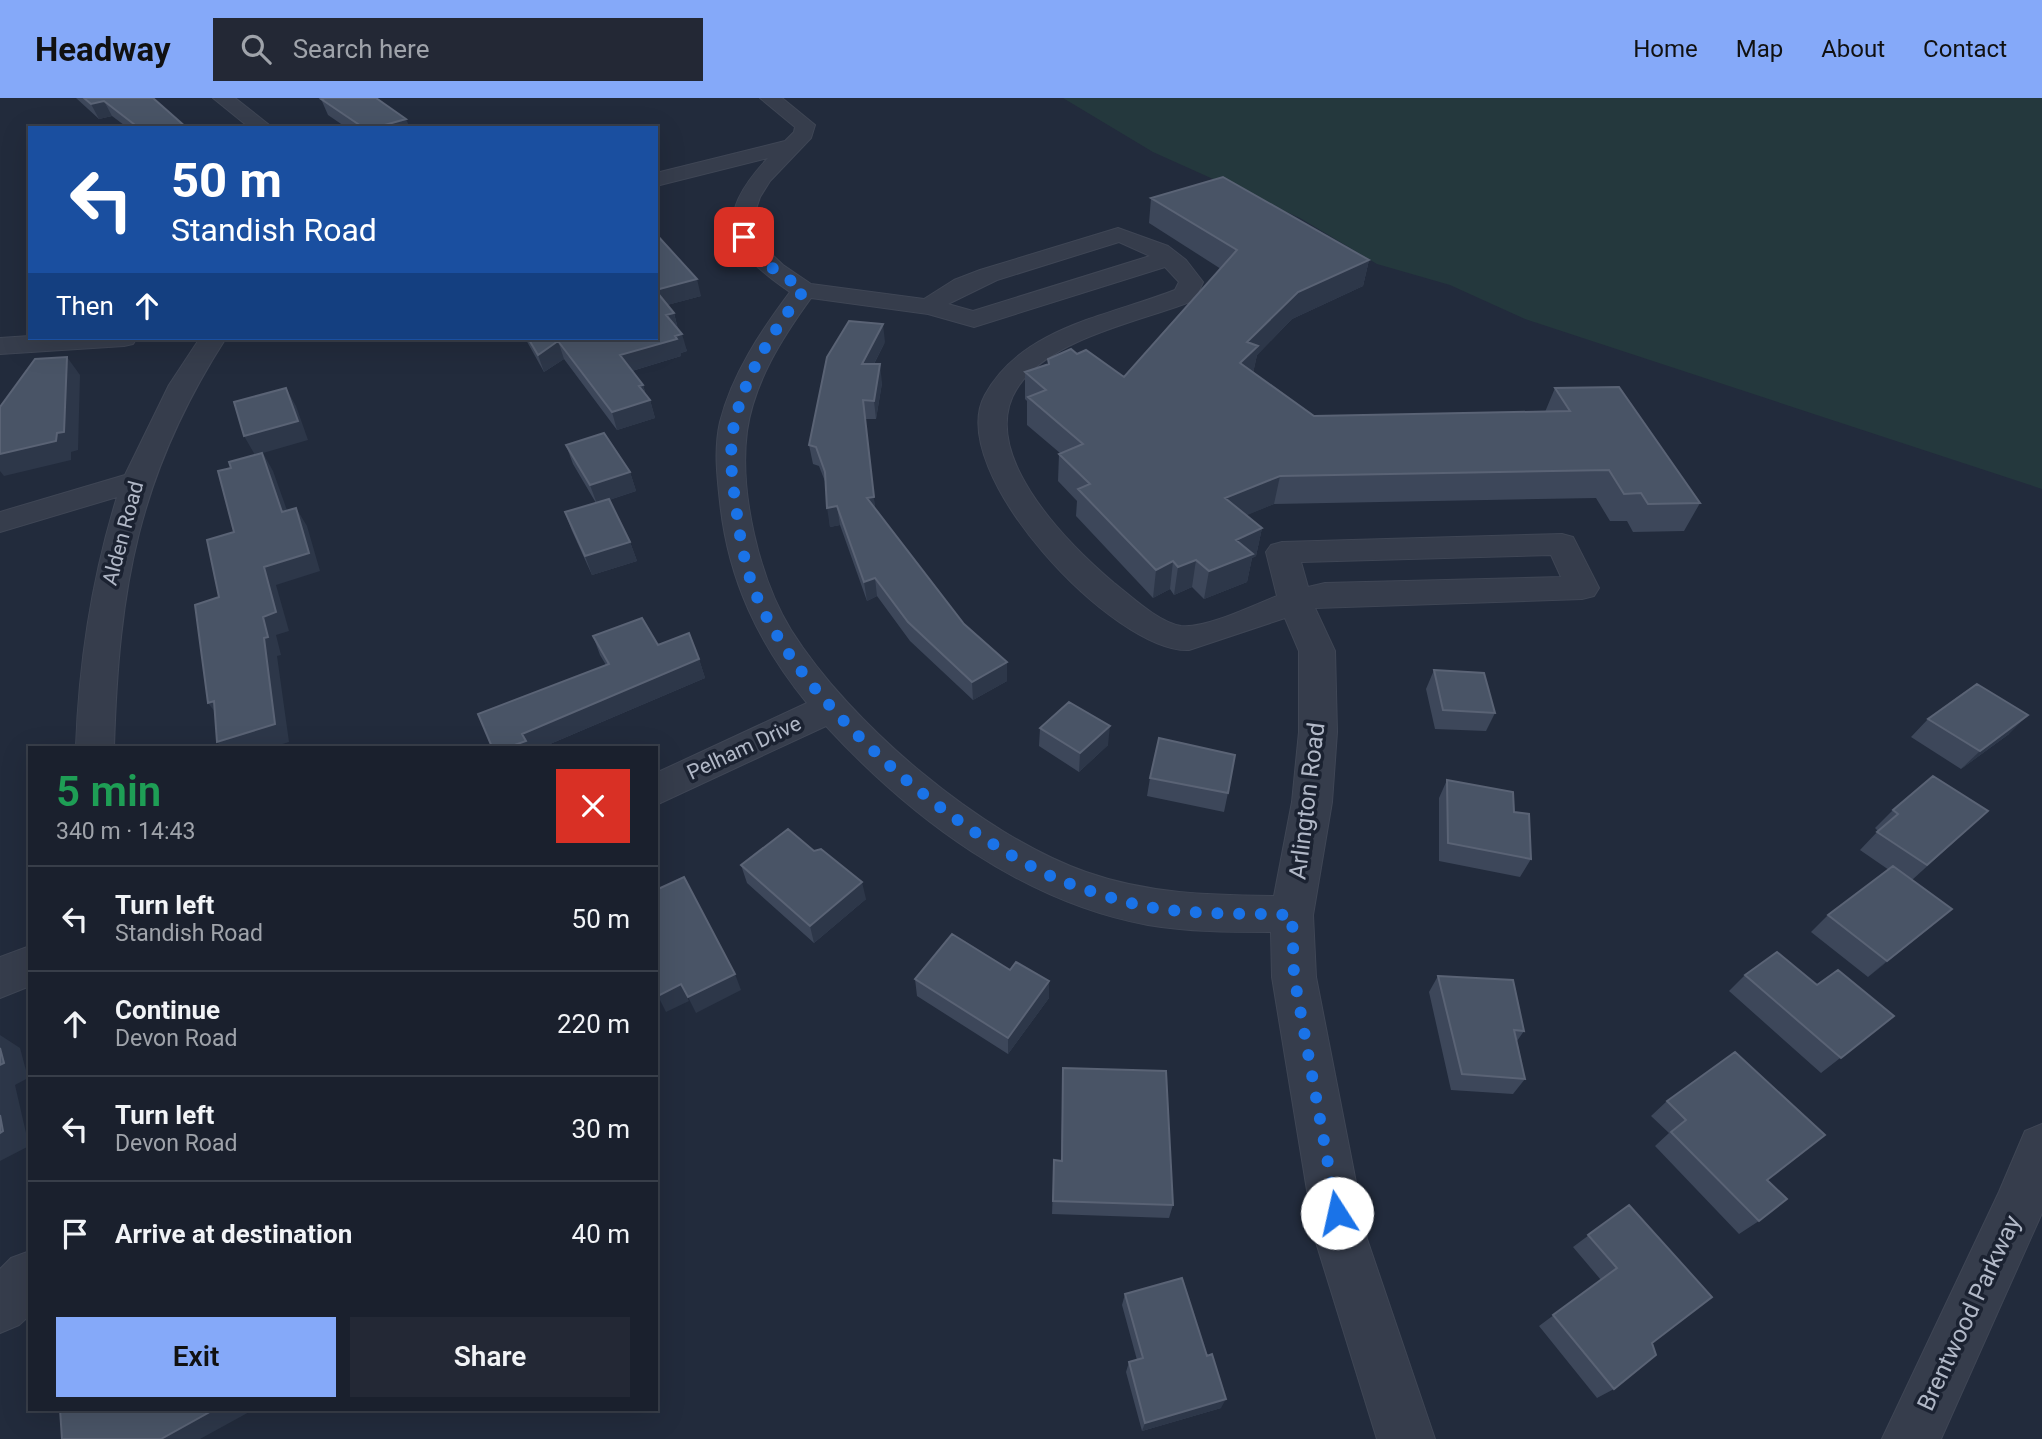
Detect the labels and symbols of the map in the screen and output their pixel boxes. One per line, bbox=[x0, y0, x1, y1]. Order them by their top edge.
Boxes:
pin bbox=[714, 207, 774, 267]
street label: Alden Road bbox=[98, 478, 148, 588]
street label: Pelham Drive bbox=[683, 711, 805, 785]
street label: Arlington Road bbox=[1283, 721, 1331, 881]
position arrow bbox=[1300, 1176, 1374, 1250]
street label: Brentwood Parkway bbox=[1911, 1210, 2027, 1415]

